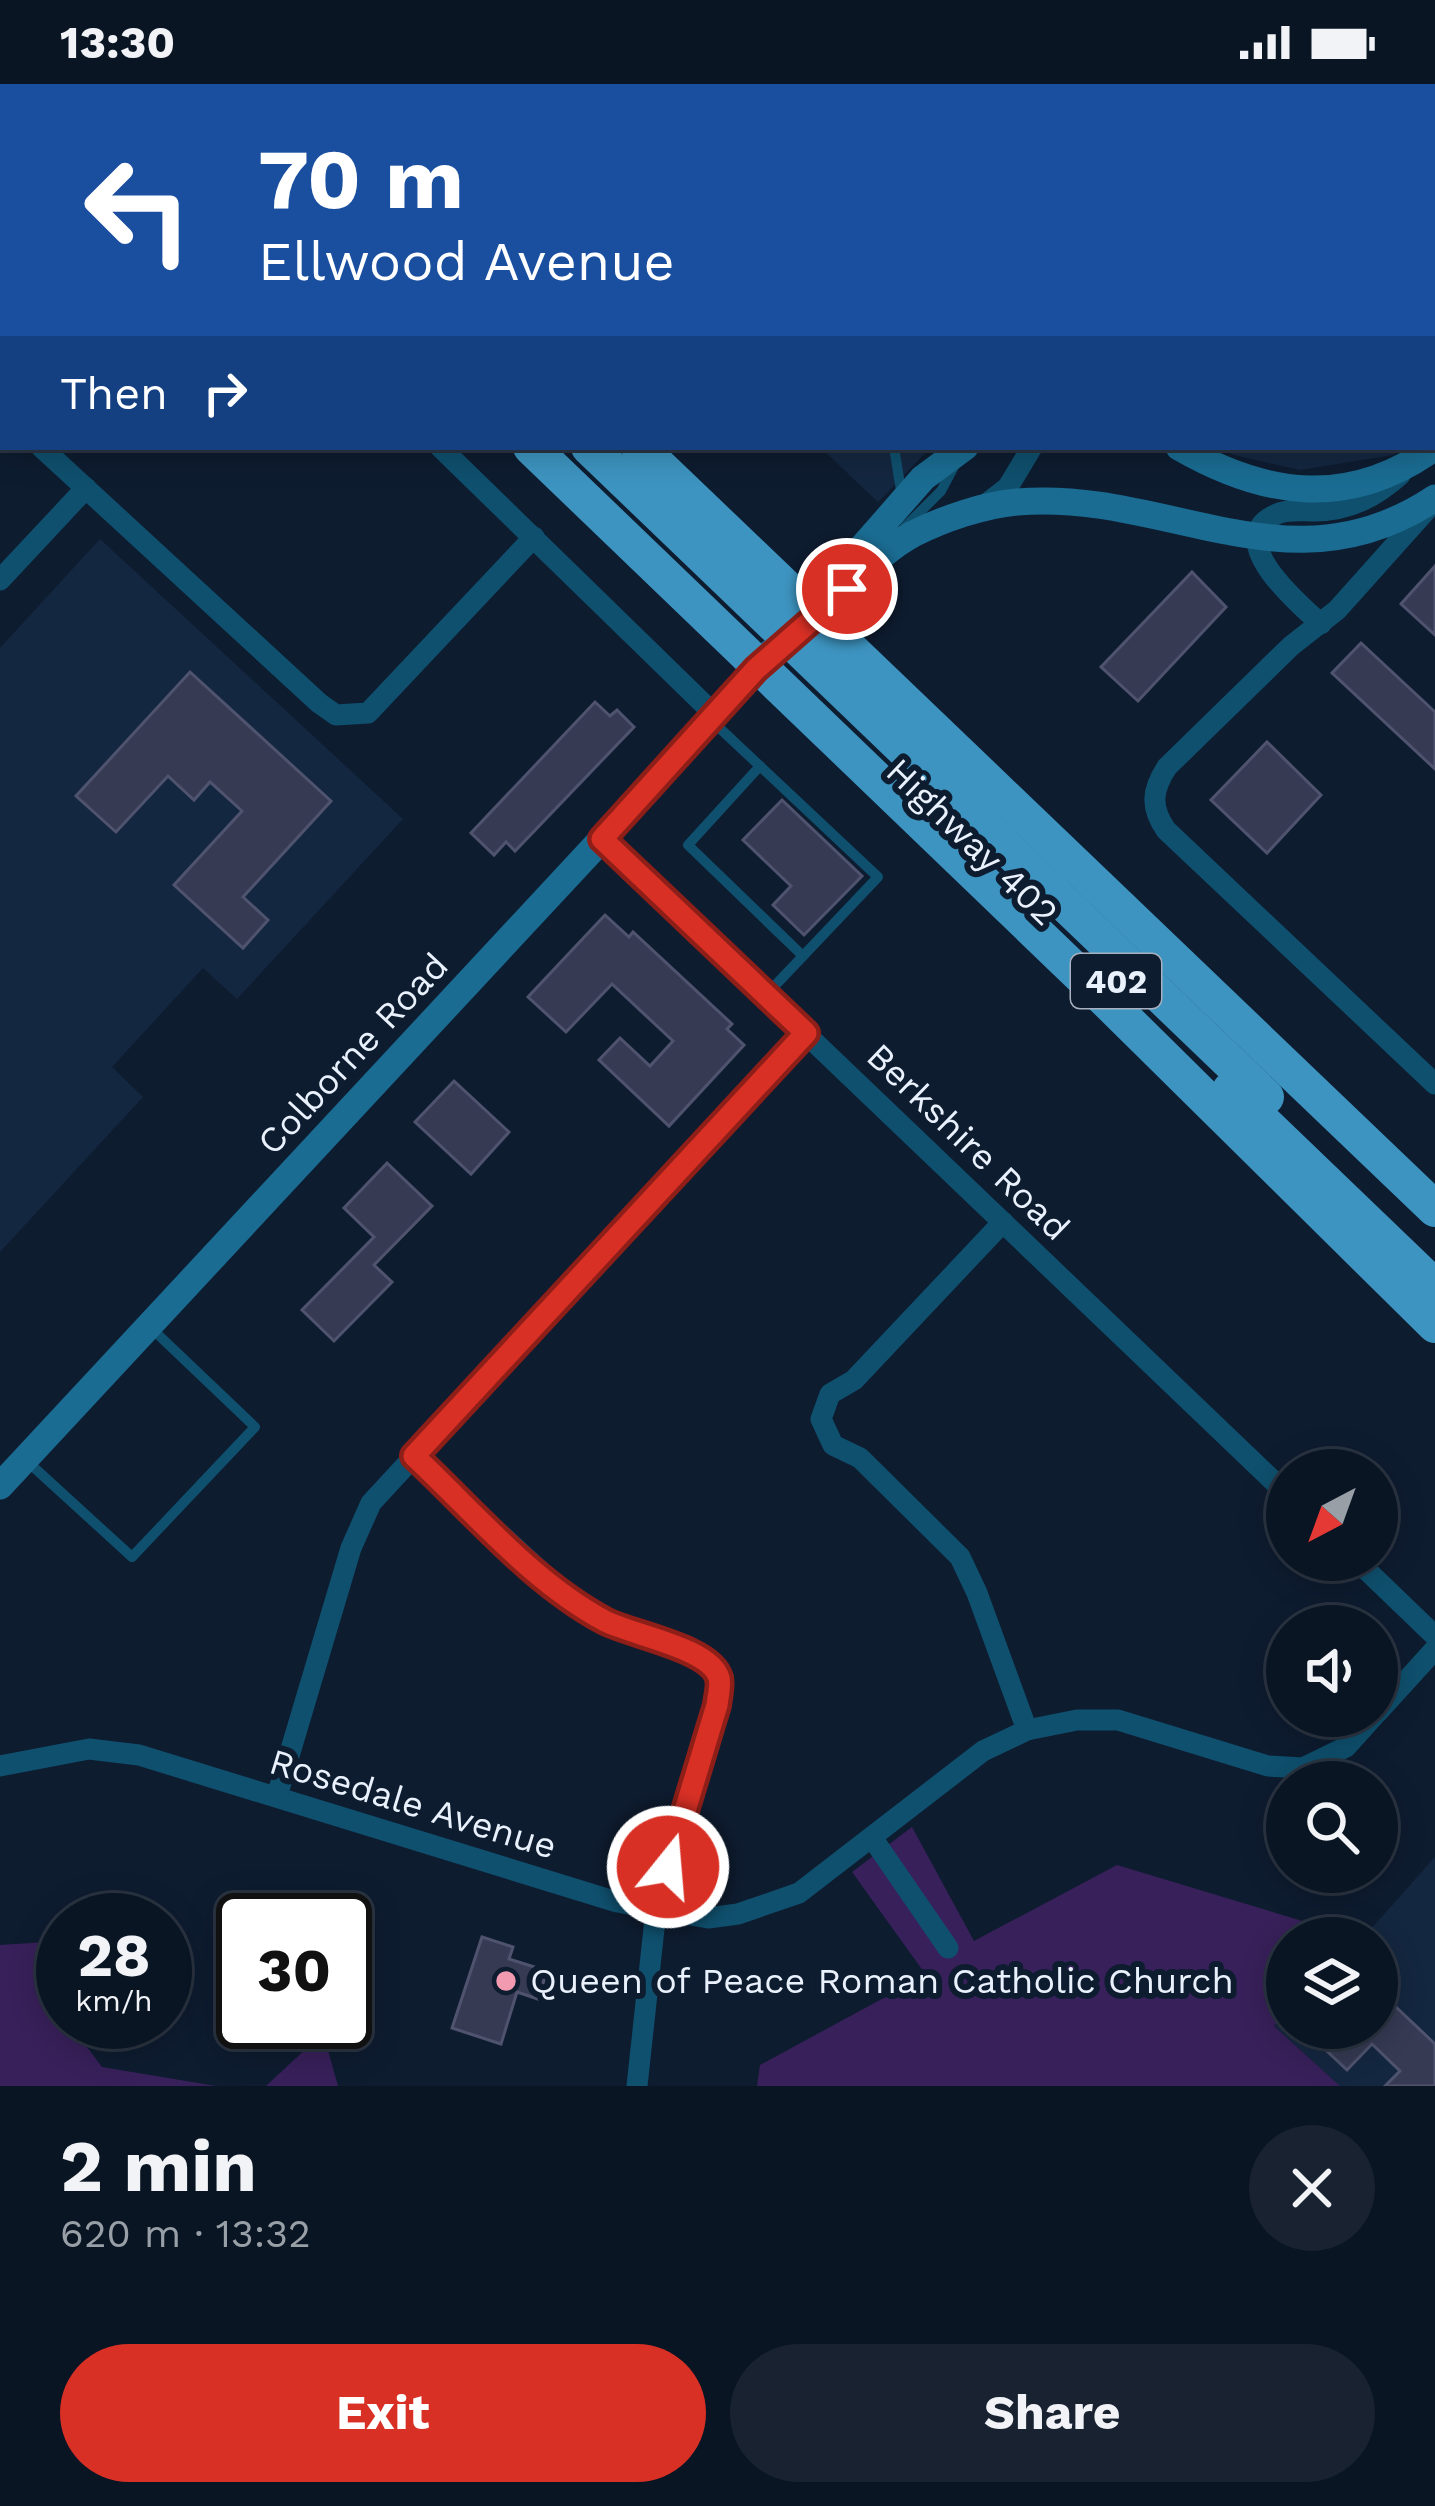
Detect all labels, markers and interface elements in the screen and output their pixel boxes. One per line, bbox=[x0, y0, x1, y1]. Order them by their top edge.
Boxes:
text: 13:30 bbox=[60, 16, 175, 69]
text: 70 m bbox=[258, 130, 464, 228]
icon: left bbox=[60, 132, 216, 288]
text: Ellwood Avenue bbox=[258, 230, 675, 293]
icon: right bbox=[192, 360, 258, 426]
text: Then bbox=[60, 367, 168, 420]
pin bbox=[796, 538, 898, 640]
icon: arrive bbox=[814, 556, 880, 622]
street label: Highway 402 bbox=[878, 750, 1066, 934]
street label: Colborne Road bbox=[249, 945, 457, 1163]
road number: 402 bbox=[1071, 954, 1161, 1008]
street label: Berkshire Road bbox=[858, 1035, 1078, 1249]
north arrow bbox=[1266, 1449, 1398, 1581]
map controls bbox=[1266, 1449, 1398, 2049]
button: sound bbox=[1266, 1605, 1398, 1737]
street label: Rosedale Avenue bbox=[265, 1740, 561, 1868]
button: search bbox=[1266, 1761, 1398, 1893]
position arrow bbox=[605, 1804, 731, 1930]
speed limit sign: 30 bbox=[216, 1893, 372, 2049]
button: layers bbox=[1266, 1917, 1398, 2049]
text: 28 bbox=[77, 1920, 151, 1991]
place label: Queen of Peace Roman Catholic Church bbox=[530, 1960, 1234, 2002]
marker: Queen of Peace Roman Catholic Church bbox=[493, 1968, 519, 1994]
text: km/h bbox=[75, 1983, 153, 2018]
text: 2 min bbox=[60, 2124, 257, 2208]
button: close bbox=[1249, 2125, 1375, 2251]
text: 620 m · 13:32 bbox=[60, 2211, 311, 2256]
button: Exit bbox=[60, 2344, 706, 2482]
button: Share bbox=[730, 2344, 1375, 2482]

